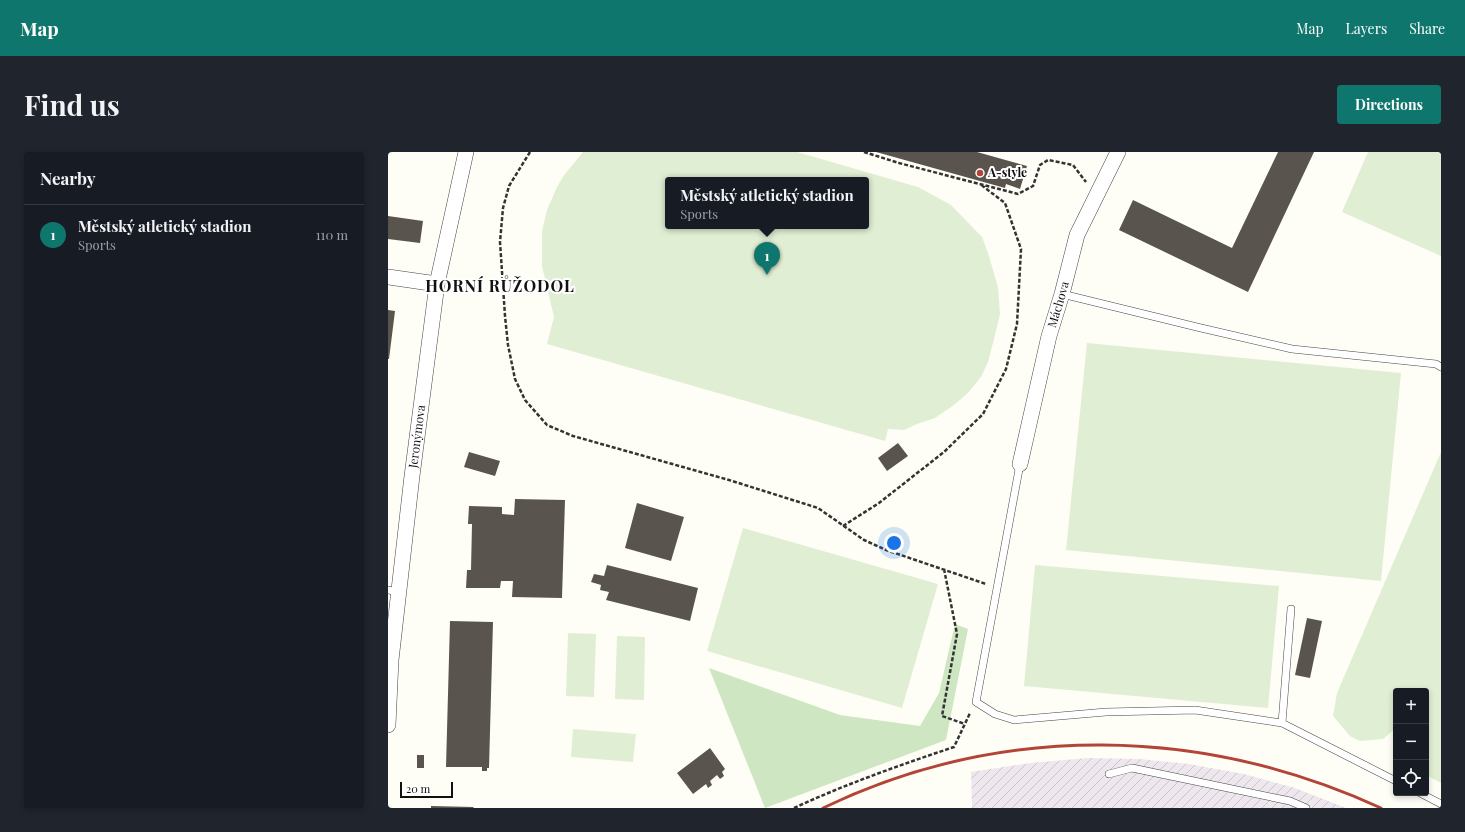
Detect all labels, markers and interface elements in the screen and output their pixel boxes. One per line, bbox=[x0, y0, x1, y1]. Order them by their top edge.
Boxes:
text: Map bbox=[20, 15, 59, 41]
text: Map bbox=[1296, 19, 1324, 38]
text: Layers bbox=[1346, 19, 1387, 38]
text: Share bbox=[1409, 19, 1445, 38]
button: Directions bbox=[1337, 85, 1441, 124]
text: Find us bbox=[24, 86, 120, 123]
place label: A-style bbox=[987, 164, 1027, 180]
text: Nearby bbox=[40, 167, 95, 189]
marker: A-style bbox=[975, 168, 985, 178]
popup bbox=[665, 177, 869, 229]
text: Městský atletický stadion bbox=[680, 185, 854, 205]
text: Sports bbox=[680, 205, 718, 222]
text: Městský atletický stadion bbox=[78, 216, 252, 236]
text: 1 bbox=[51, 226, 55, 243]
text: 110 m bbox=[316, 226, 348, 243]
text: Sports bbox=[78, 236, 116, 253]
pin: 1 bbox=[754, 242, 780, 275]
district label: HORNÍ RŮŽODOL bbox=[425, 275, 575, 296]
street label: Máchova bbox=[1043, 280, 1072, 330]
street label: Jeronýmova bbox=[404, 404, 428, 470]
your location bbox=[884, 533, 904, 553]
map controls bbox=[1393, 688, 1429, 796]
button: + bbox=[1393, 688, 1429, 724]
button: − bbox=[1393, 724, 1429, 760]
button: locate bbox=[1393, 760, 1429, 796]
scale bar bbox=[400, 780, 453, 799]
text: 20 m bbox=[406, 781, 430, 796]

